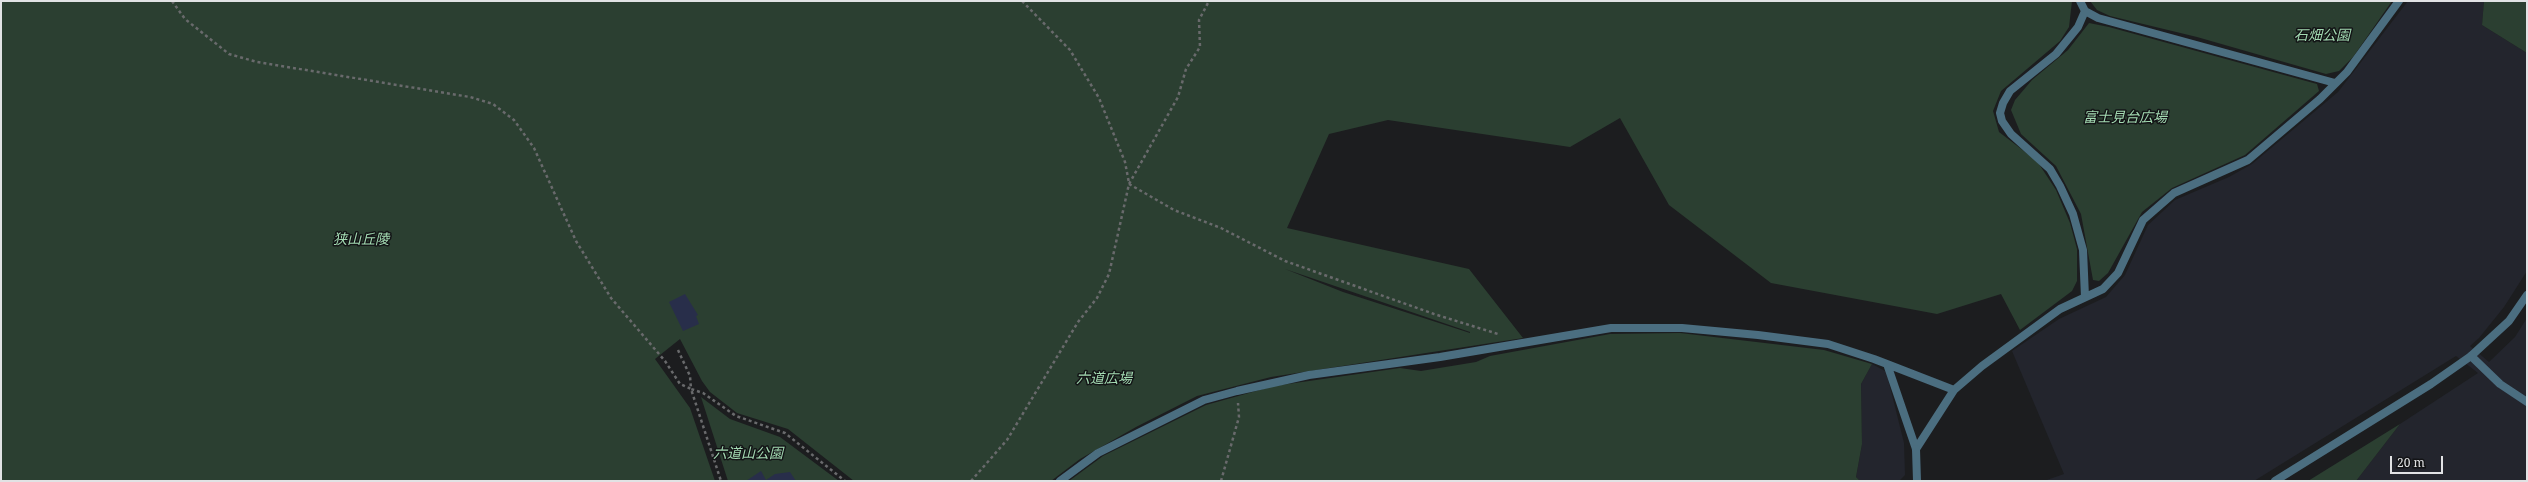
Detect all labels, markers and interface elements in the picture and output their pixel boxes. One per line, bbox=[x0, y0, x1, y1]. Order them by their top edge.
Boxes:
park label: 石畑公園 bbox=[2294, 28, 2350, 44]
park label: 富士見台広場 bbox=[2083, 110, 2167, 126]
park label: 狭山丘陵 bbox=[333, 232, 389, 248]
park label: 六道広場 bbox=[1076, 371, 1132, 387]
park label: 六道山公園 bbox=[713, 446, 783, 462]
scale bar bbox=[2392, 448, 2445, 474]
text: 20 m bbox=[2397, 454, 2425, 471]

